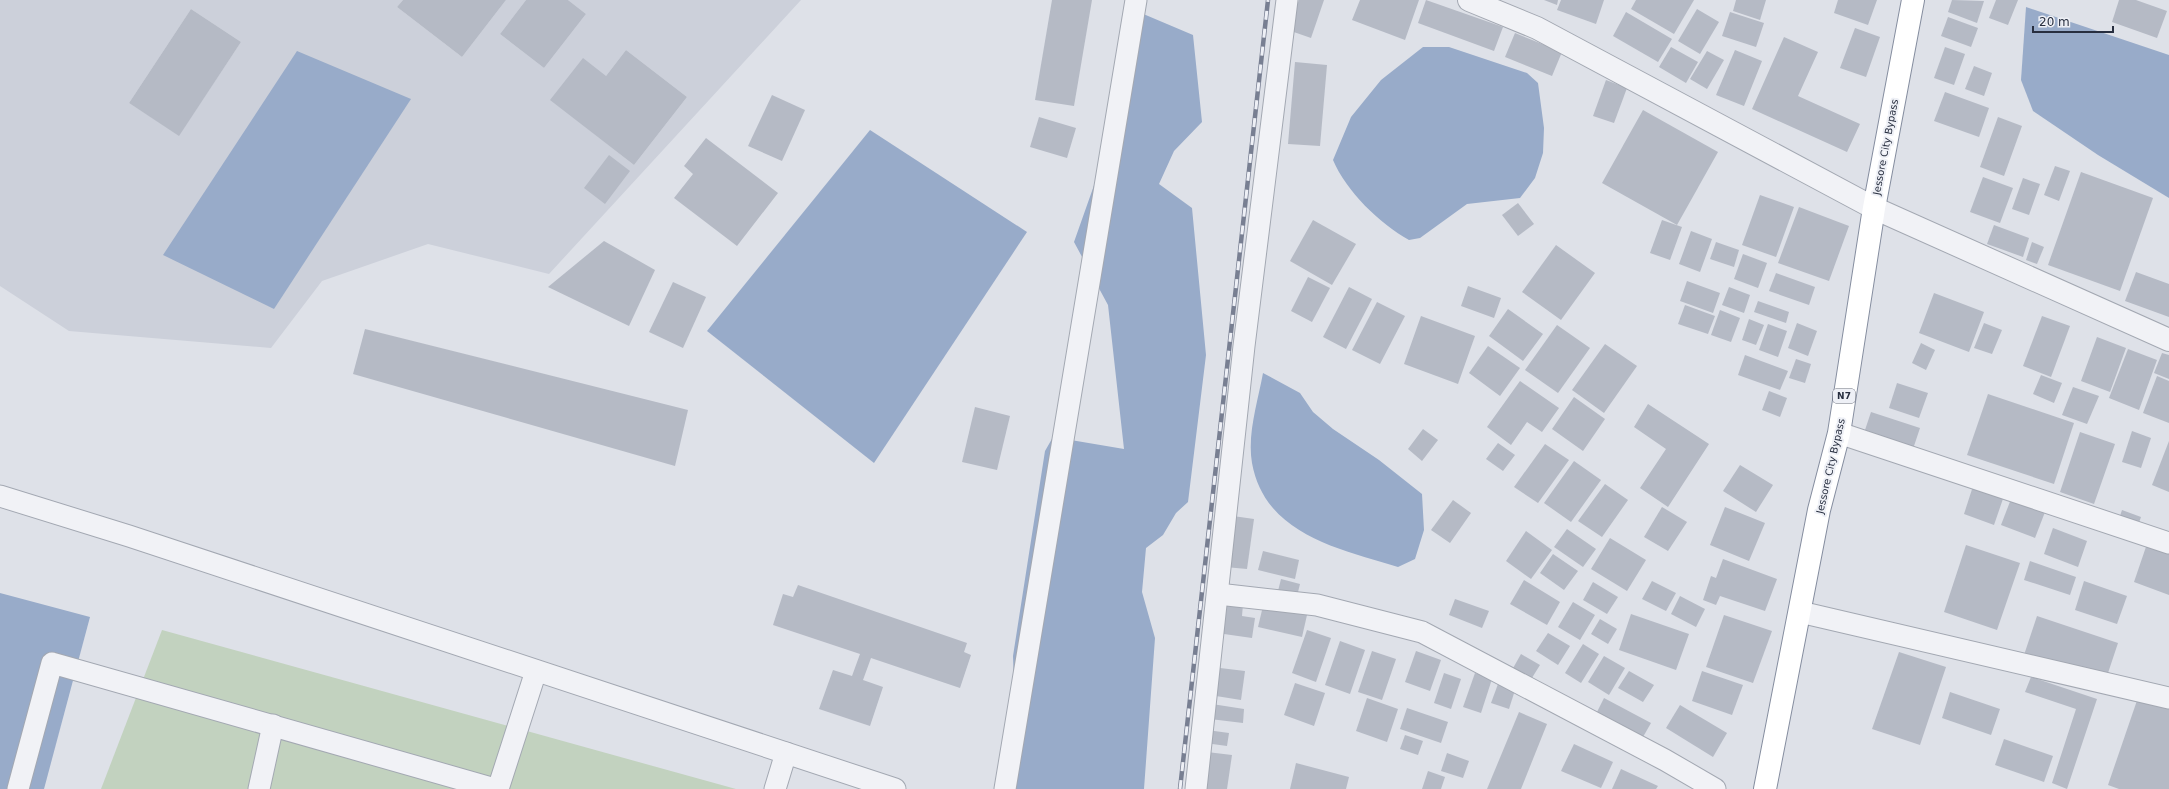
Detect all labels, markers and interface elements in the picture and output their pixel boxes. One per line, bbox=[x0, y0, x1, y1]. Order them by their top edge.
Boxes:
scale bar bbox=[2033, 8, 2113, 34]
text: 20 m bbox=[2039, 15, 2070, 29]
street label: Jessore City Bypass bbox=[1871, 98, 1900, 197]
road number: N7 bbox=[1833, 389, 1855, 403]
street label: Jessore City Bypass bbox=[1814, 417, 1847, 516]

